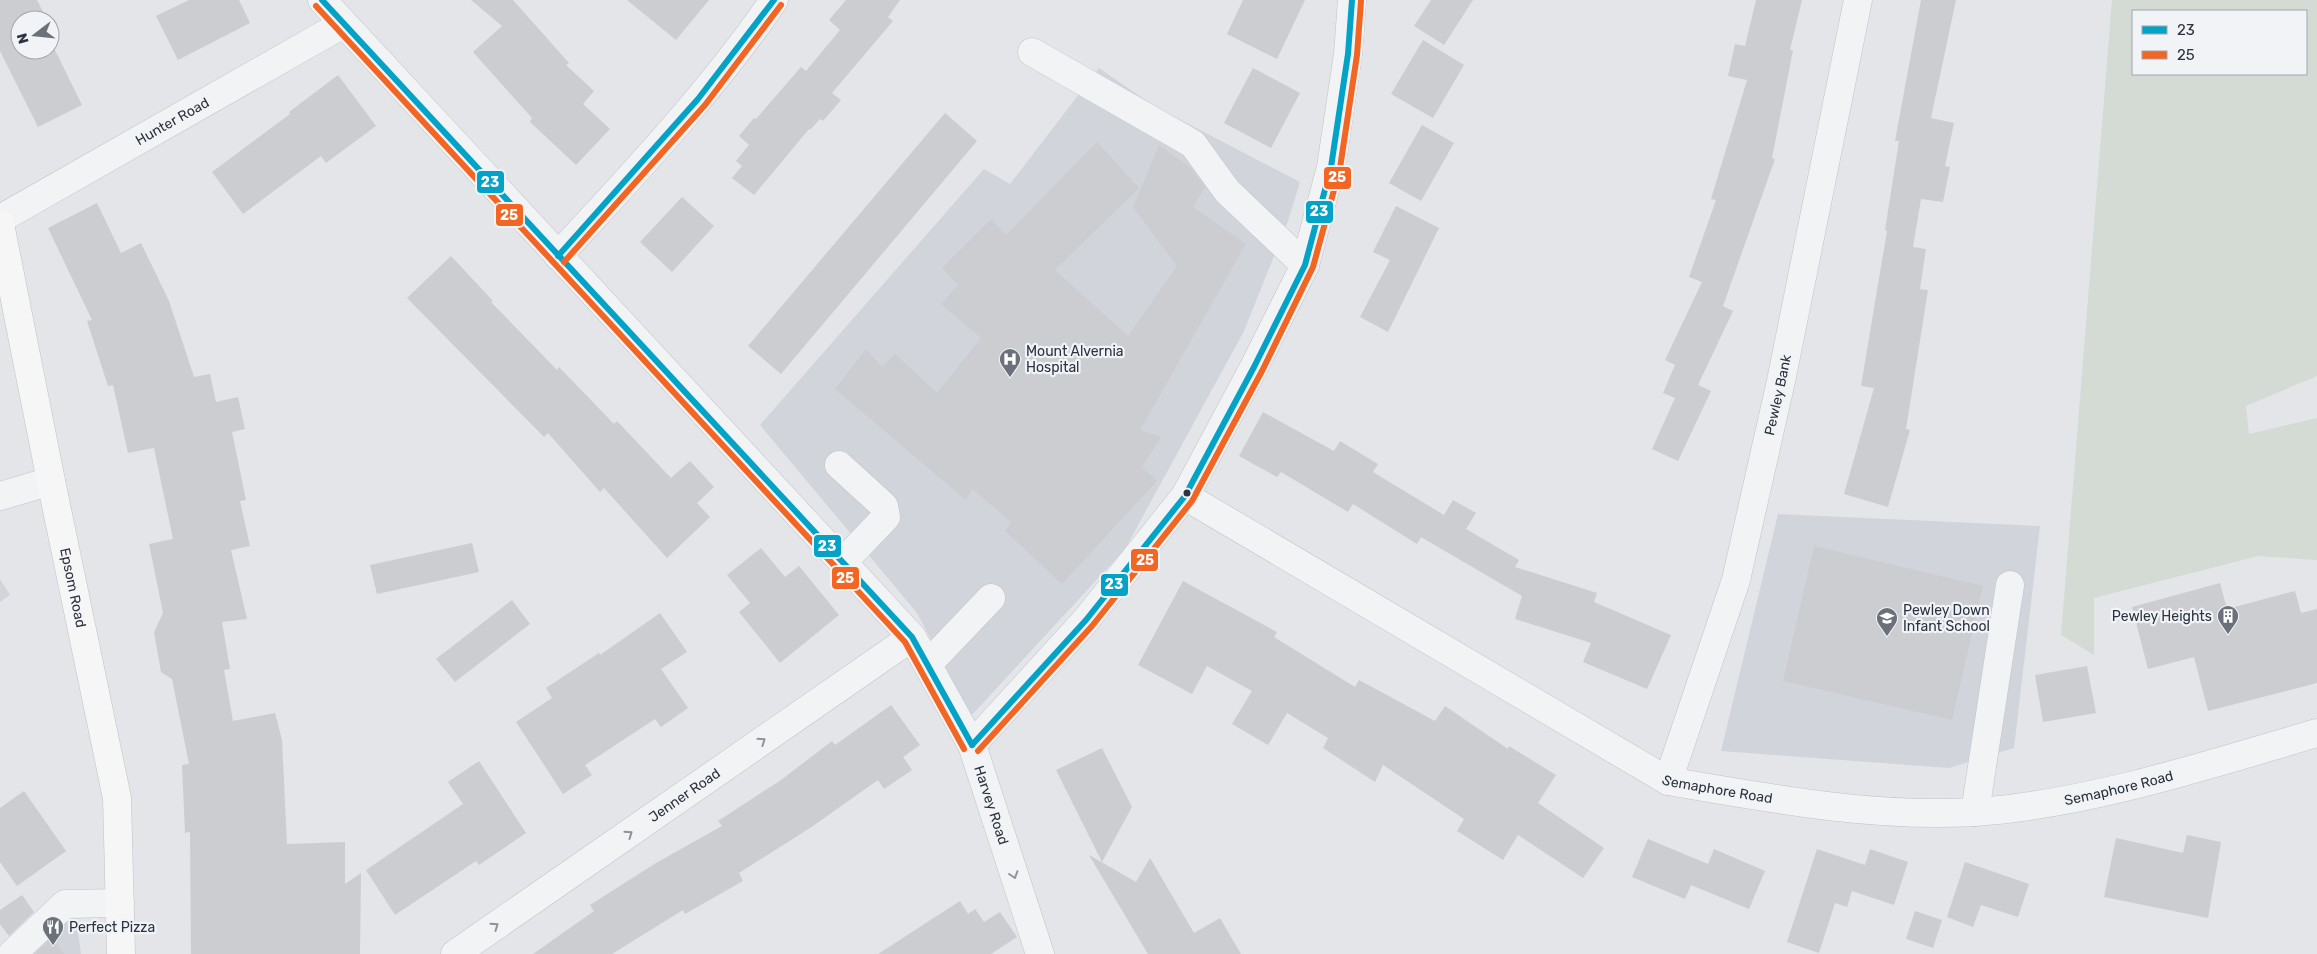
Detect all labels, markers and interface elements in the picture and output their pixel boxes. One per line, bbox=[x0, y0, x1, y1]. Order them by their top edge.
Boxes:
north arrow bbox=[10, 10, 60, 60]
legend bbox=[2132, 10, 2307, 75]
text: 23 bbox=[2177, 21, 2195, 39]
text: N bbox=[13, 31, 33, 46]
text: 25 bbox=[2177, 46, 2195, 64]
street label: Hunter Road bbox=[132, 94, 212, 149]
line badge: 25 bbox=[1323, 166, 1352, 190]
text: 25 bbox=[1328, 169, 1346, 186]
line badge: 23 bbox=[476, 170, 505, 194]
text: 23 bbox=[481, 174, 499, 191]
line badge: 23 bbox=[1305, 200, 1334, 224]
line badge: 25 bbox=[495, 203, 524, 227]
text: 23 bbox=[1310, 203, 1328, 220]
text: 25 bbox=[500, 207, 518, 224]
place label: Mount Alvernia Hospital bbox=[1026, 343, 1124, 376]
hospital icon: Mount Alvernia Hospital bbox=[998, 347, 1022, 378]
street label: Pewley Bank bbox=[1760, 352, 1795, 437]
unlabelled marker bbox=[1182, 488, 1192, 498]
line badge: 23 bbox=[813, 534, 842, 558]
text: 23 bbox=[818, 538, 836, 555]
street label: Epsom Road bbox=[57, 546, 90, 629]
line badge: 25 bbox=[1130, 548, 1159, 572]
text: 25 bbox=[1136, 552, 1154, 569]
line badge: 25 bbox=[831, 566, 860, 590]
text: 25 bbox=[836, 570, 854, 587]
line badge: 23 bbox=[1100, 573, 1129, 597]
text: 23 bbox=[1105, 576, 1123, 593]
place label: Pewley Down Infant School bbox=[1903, 602, 1990, 635]
building icon: Pewley Heights bbox=[2216, 604, 2240, 635]
school or university icon: Pewley Down Infant School bbox=[1875, 606, 1899, 637]
place label: Pewley Heights bbox=[2112, 608, 2212, 625]
one-way arrow bbox=[756, 738, 766, 747]
street label: Harvey Road bbox=[971, 763, 1012, 847]
street label: Jenner Road bbox=[645, 764, 723, 826]
street label: Semaphore Road bbox=[2063, 767, 2175, 809]
street label: Semaphore Road bbox=[1659, 771, 1774, 807]
one-way arrow bbox=[623, 831, 632, 840]
one-way arrow bbox=[1008, 870, 1018, 879]
restaurant icon: Perfect Pizza bbox=[41, 915, 65, 946]
place label: Perfect Pizza bbox=[69, 919, 155, 936]
one-way arrow bbox=[489, 923, 499, 932]

